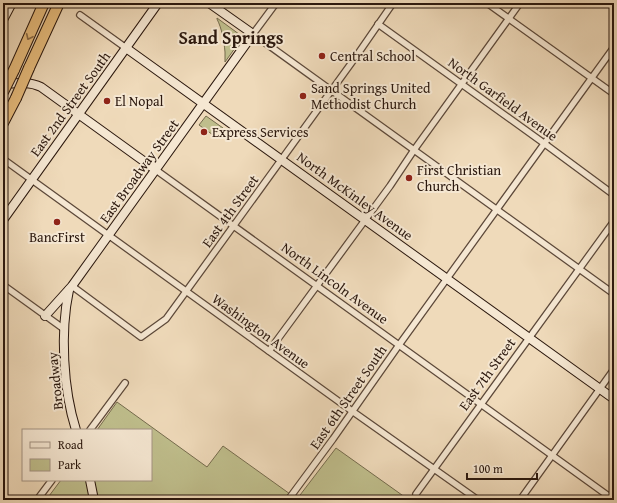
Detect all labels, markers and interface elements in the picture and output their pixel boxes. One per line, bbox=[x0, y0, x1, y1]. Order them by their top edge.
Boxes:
district label: Sand Springs bbox=[179, 24, 284, 51]
one-way arrow bbox=[26, 32, 34, 40]
place label: Central School bbox=[330, 46, 415, 66]
street label: East 2nd Street South bbox=[25, 47, 115, 161]
marker: Central School bbox=[317, 51, 327, 61]
street label: North Garfield Avenue bbox=[444, 52, 562, 146]
place label: Sand Springs United Methodist Church bbox=[311, 78, 431, 114]
place label: El Nopal bbox=[115, 91, 164, 111]
marker: Sand Springs United Methodist Church bbox=[298, 91, 308, 101]
marker: El Nopal bbox=[102, 96, 112, 106]
street label: East Broadway Street bbox=[95, 115, 184, 227]
place label: Express Services bbox=[212, 122, 309, 142]
marker: Express Services bbox=[199, 127, 209, 137]
street label: North McKinley Avenue bbox=[293, 147, 418, 245]
place label: First Christian Church bbox=[417, 160, 501, 196]
street label: East 4th Street bbox=[197, 171, 263, 251]
marker: First Christian Church bbox=[404, 173, 414, 183]
marker: BancFirst bbox=[52, 217, 62, 227]
place label: BancFirst bbox=[29, 227, 85, 247]
street label: North Lincoln Avenue bbox=[277, 237, 393, 329]
street label: Washington Avenue bbox=[208, 289, 314, 373]
street label: East 7th Street bbox=[454, 334, 520, 414]
street label: East 6th Street South bbox=[305, 341, 391, 453]
street label: Broadway bbox=[42, 351, 68, 411]
legend bbox=[22, 429, 152, 481]
text: Road bbox=[58, 436, 84, 453]
scale bar bbox=[467, 455, 537, 481]
text: Park bbox=[58, 456, 82, 473]
text: 100 m bbox=[473, 460, 503, 477]

